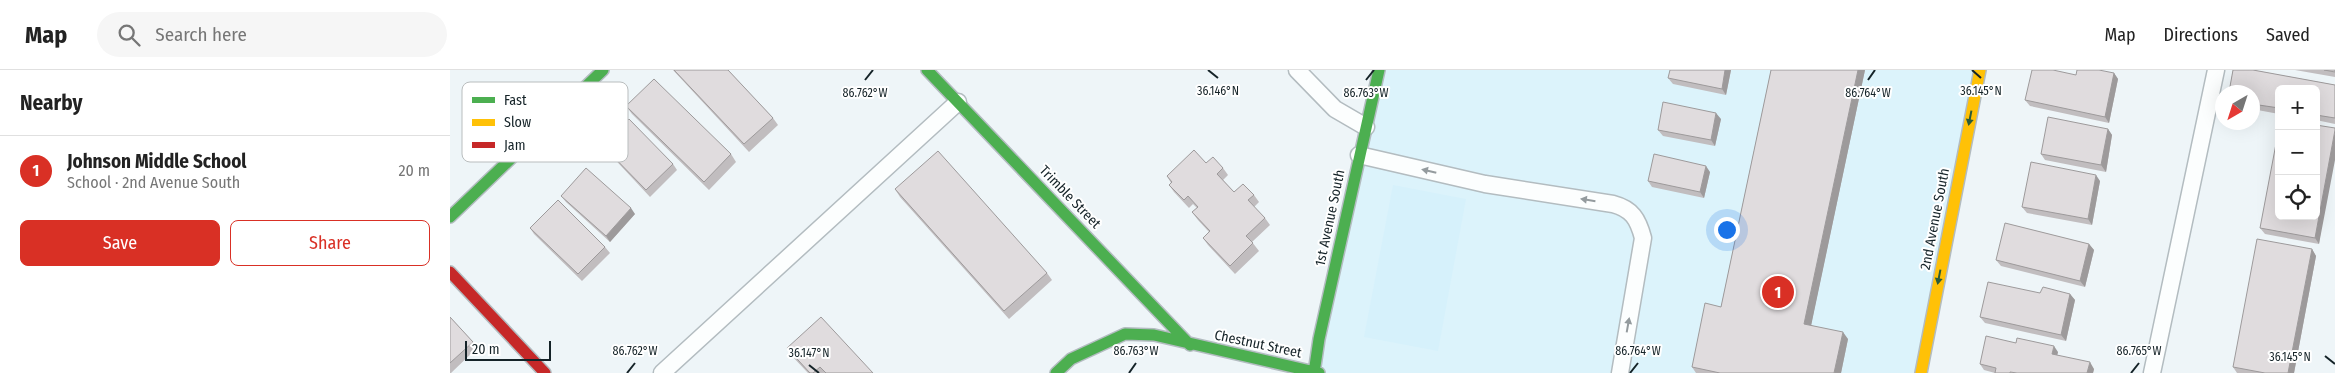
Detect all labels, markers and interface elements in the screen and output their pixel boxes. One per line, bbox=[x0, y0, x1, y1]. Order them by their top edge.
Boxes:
search box bbox=[97, 12, 447, 57]
text: Map bbox=[25, 21, 67, 49]
icon: search bbox=[115, 21, 143, 49]
text: Search here bbox=[155, 23, 247, 46]
text: Map bbox=[2104, 24, 2136, 46]
text: Directions bbox=[2164, 24, 2238, 46]
text: Saved bbox=[2266, 24, 2310, 46]
legend bbox=[462, 82, 628, 162]
text: 36.146°N bbox=[1197, 84, 1239, 98]
text: 36.145°N bbox=[1960, 84, 2002, 98]
north arrow bbox=[2215, 85, 2260, 130]
map controls bbox=[2275, 85, 2320, 220]
button: + bbox=[2275, 85, 2320, 130]
text: 86.762°W bbox=[843, 86, 887, 100]
text: 86.763°W bbox=[1344, 86, 1388, 100]
text: 86.764°W bbox=[1845, 86, 1891, 100]
text: Nearby bbox=[20, 90, 82, 116]
text: Fast bbox=[504, 92, 527, 109]
one-way arrow bbox=[1966, 110, 1974, 126]
text: Slow bbox=[504, 114, 531, 131]
button: − bbox=[2275, 130, 2320, 175]
text: Jam bbox=[504, 137, 525, 154]
text: Johnson Middle School bbox=[67, 150, 247, 173]
text: 1 bbox=[33, 161, 39, 180]
text: 20 m bbox=[399, 161, 430, 180]
street label: Trimble Street bbox=[1036, 162, 1105, 232]
one-way arrow bbox=[1421, 167, 1436, 175]
street label: 2nd Avenue South bbox=[1917, 167, 1953, 271]
street label: 1st Avenue South bbox=[1311, 168, 1349, 268]
text: School · 2nd Avenue South bbox=[67, 173, 240, 192]
button: locate bbox=[2275, 175, 2320, 220]
one-way arrow bbox=[1580, 196, 1596, 204]
your location bbox=[1714, 217, 1740, 243]
button: Save bbox=[20, 220, 220, 266]
button: Share bbox=[230, 220, 430, 266]
one-way arrow bbox=[1935, 270, 1943, 286]
pin: 1 bbox=[1762, 273, 1794, 311]
one-way arrow bbox=[1625, 317, 1633, 333]
street label: Chestnut Street bbox=[1213, 326, 1304, 362]
scale bar bbox=[465, 338, 551, 361]
text: 20 m bbox=[472, 341, 500, 358]
text: 86.762°W bbox=[613, 344, 657, 358]
text: 86.763°W bbox=[1114, 344, 1158, 358]
text: 86.764°W bbox=[1615, 344, 1661, 358]
text: 86.765°W bbox=[2117, 344, 2161, 358]
text: 36.147°N bbox=[789, 346, 829, 360]
text: 36.145°N bbox=[2269, 350, 2311, 364]

